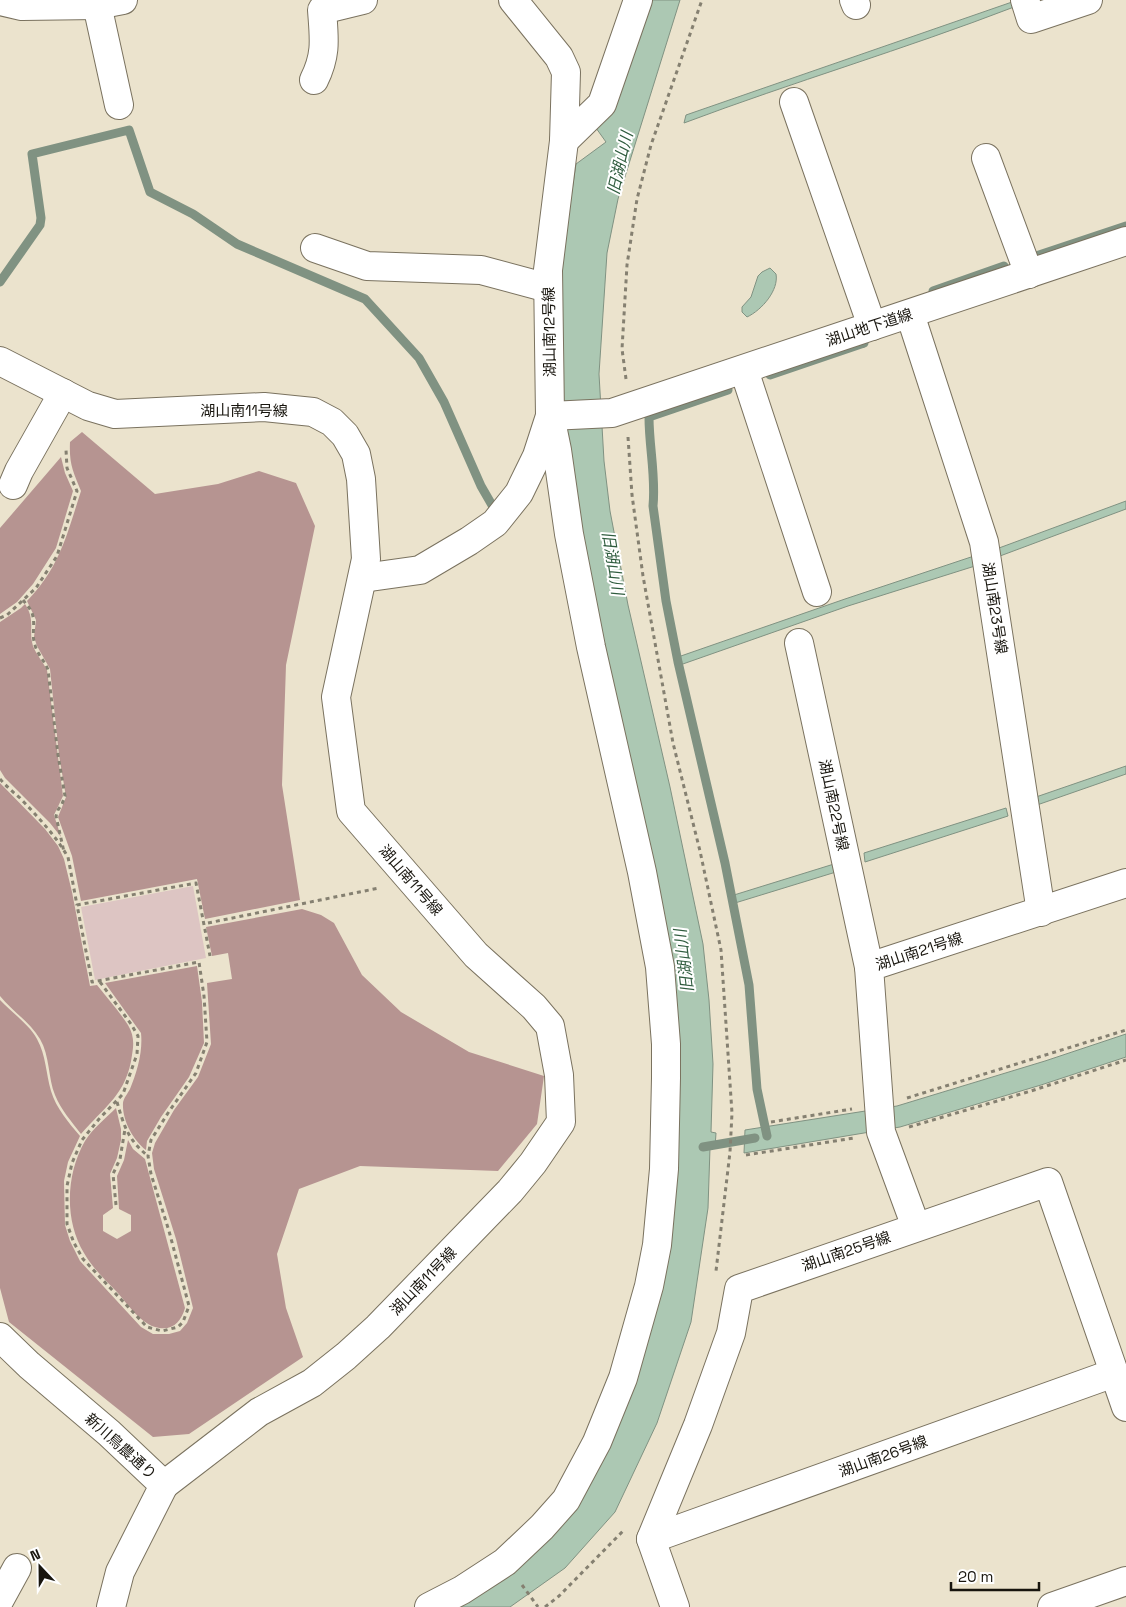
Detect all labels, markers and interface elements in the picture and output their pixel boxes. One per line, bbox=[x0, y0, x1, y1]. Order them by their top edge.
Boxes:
water label: 旧湖山川 bbox=[603, 128, 638, 197]
street label: 湖山南12号線 bbox=[539, 287, 559, 377]
street label: 湖山地下道線 bbox=[823, 304, 915, 350]
street label: 湖山南11号線 bbox=[200, 401, 288, 420]
water label: 旧湖山川 bbox=[598, 530, 629, 598]
street label: 湖山南23号線 bbox=[978, 561, 1012, 655]
street label: 湖山南22号線 bbox=[815, 757, 853, 853]
street label: 湖山南11号線 bbox=[375, 841, 447, 919]
water label: 旧湖山川 bbox=[669, 926, 698, 994]
street label: 湖山南21号線 bbox=[873, 928, 965, 974]
street label: 湖山南25号線 bbox=[799, 1227, 893, 1275]
street label: 湖山南11号線 bbox=[386, 1243, 460, 1319]
street label: 新川鳥農通り bbox=[81, 1409, 161, 1483]
street label: 湖山南26号線 bbox=[836, 1431, 930, 1481]
north arrow bbox=[15, 1542, 65, 1592]
text: N bbox=[27, 1545, 43, 1565]
scale bar bbox=[951, 1560, 1038, 1592]
text: 20 m bbox=[958, 1567, 993, 1586]

